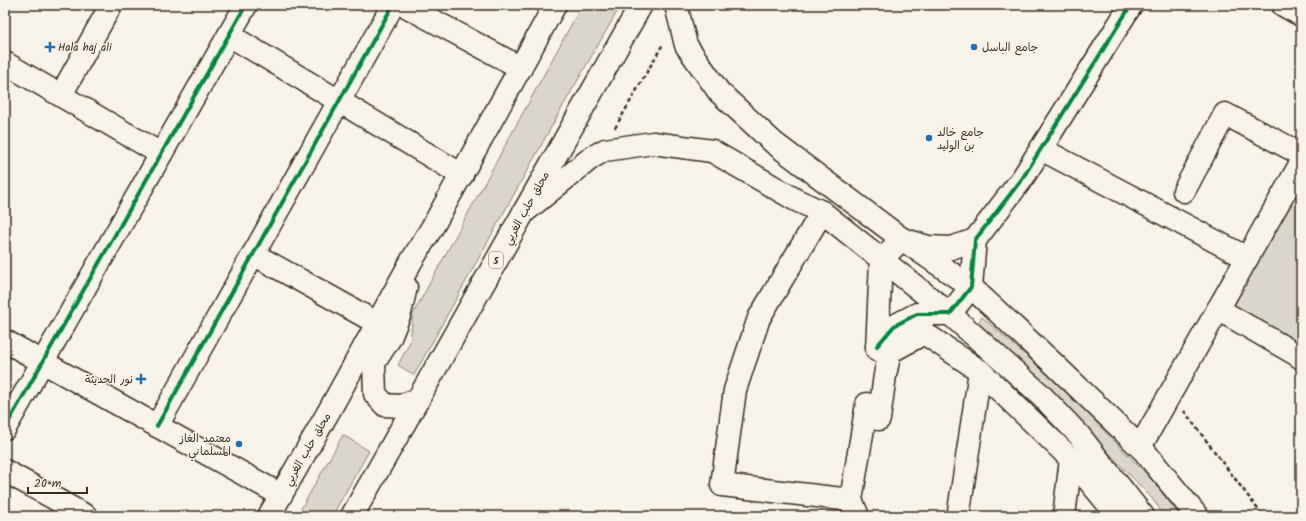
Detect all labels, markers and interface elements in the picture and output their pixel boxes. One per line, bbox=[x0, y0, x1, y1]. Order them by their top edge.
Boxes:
place label: Hala haj ali bbox=[58, 39, 112, 57]
place label: جامع الباسل bbox=[982, 39, 1038, 57]
marker: Hala haj ali bbox=[45, 42, 55, 52]
marker: جامع الباسل bbox=[969, 42, 979, 52]
place label: جامع خالد بن الوليد bbox=[937, 124, 984, 155]
marker: جامع خالد بن الوليد bbox=[924, 133, 934, 143]
street label: محلق حلب الغربي bbox=[499, 168, 555, 249]
road number: 5 bbox=[489, 252, 503, 268]
place label: نور الحديثة bbox=[85, 371, 133, 389]
marker: نور الحديثة bbox=[136, 374, 146, 384]
street label: محلق حلب الغربي bbox=[280, 410, 337, 490]
place label: معتمد الغاز المسلماني bbox=[179, 430, 231, 462]
marker: معتمد الغاز المسلماني bbox=[234, 439, 244, 449]
scale bar bbox=[28, 469, 87, 495]
text: 20 m bbox=[34, 474, 62, 493]

